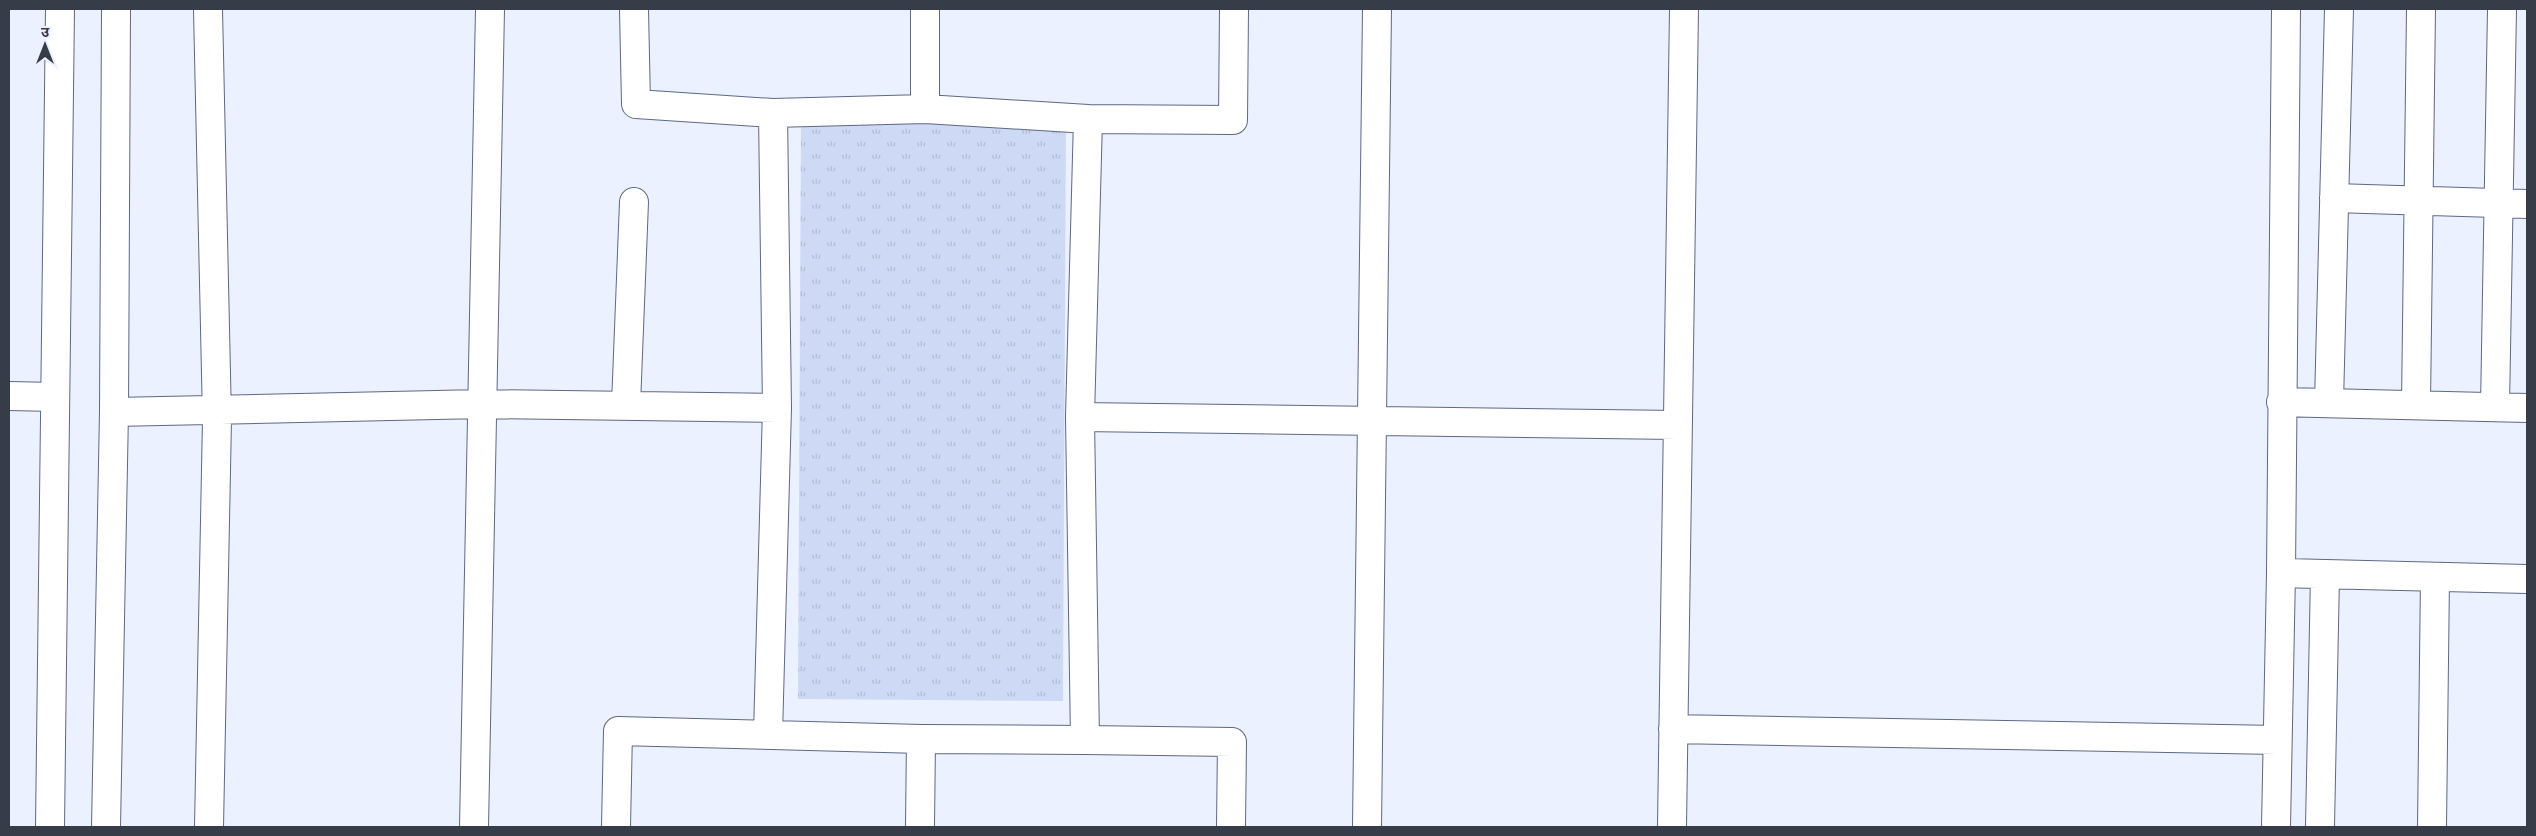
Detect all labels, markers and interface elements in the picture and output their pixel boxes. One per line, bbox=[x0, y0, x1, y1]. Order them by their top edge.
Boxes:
north arrow bbox=[20, 20, 70, 70]
text: उ bbox=[41, 23, 50, 41]

